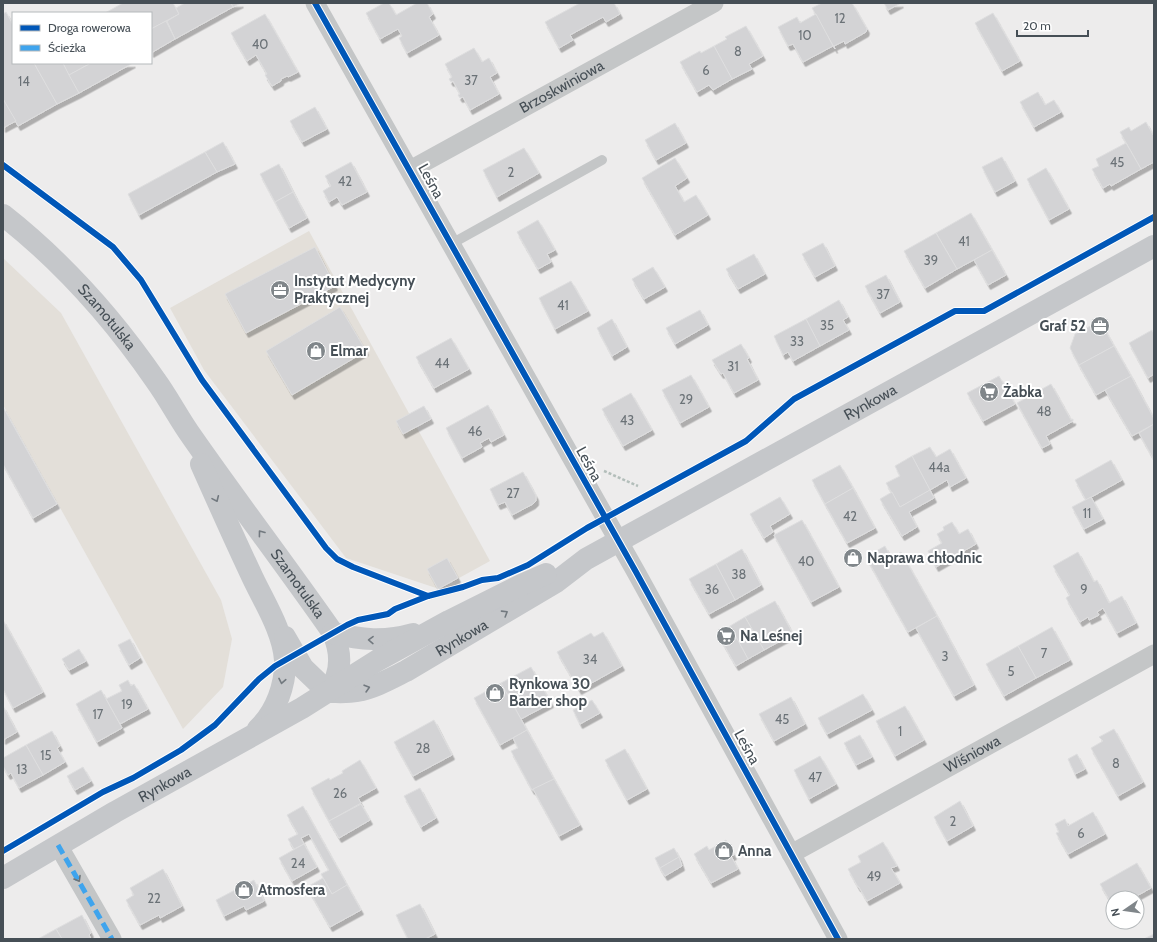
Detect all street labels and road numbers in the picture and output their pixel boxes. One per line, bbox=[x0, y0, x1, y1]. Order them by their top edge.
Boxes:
street label: Brzoskwiniowa bbox=[516, 56, 608, 117]
street label: Leśna bbox=[414, 161, 448, 202]
street label: Szamotulska bbox=[74, 280, 140, 354]
street label: Rynkowa bbox=[841, 380, 901, 424]
street label: Leśna bbox=[572, 444, 606, 485]
street label: Szamotulska bbox=[267, 546, 329, 622]
street label: Rynkowa bbox=[432, 615, 492, 660]
street label: Leśna bbox=[730, 727, 764, 768]
street label: Wiśniowa bbox=[941, 731, 1004, 777]
street label: Rynkowa bbox=[135, 762, 195, 806]

